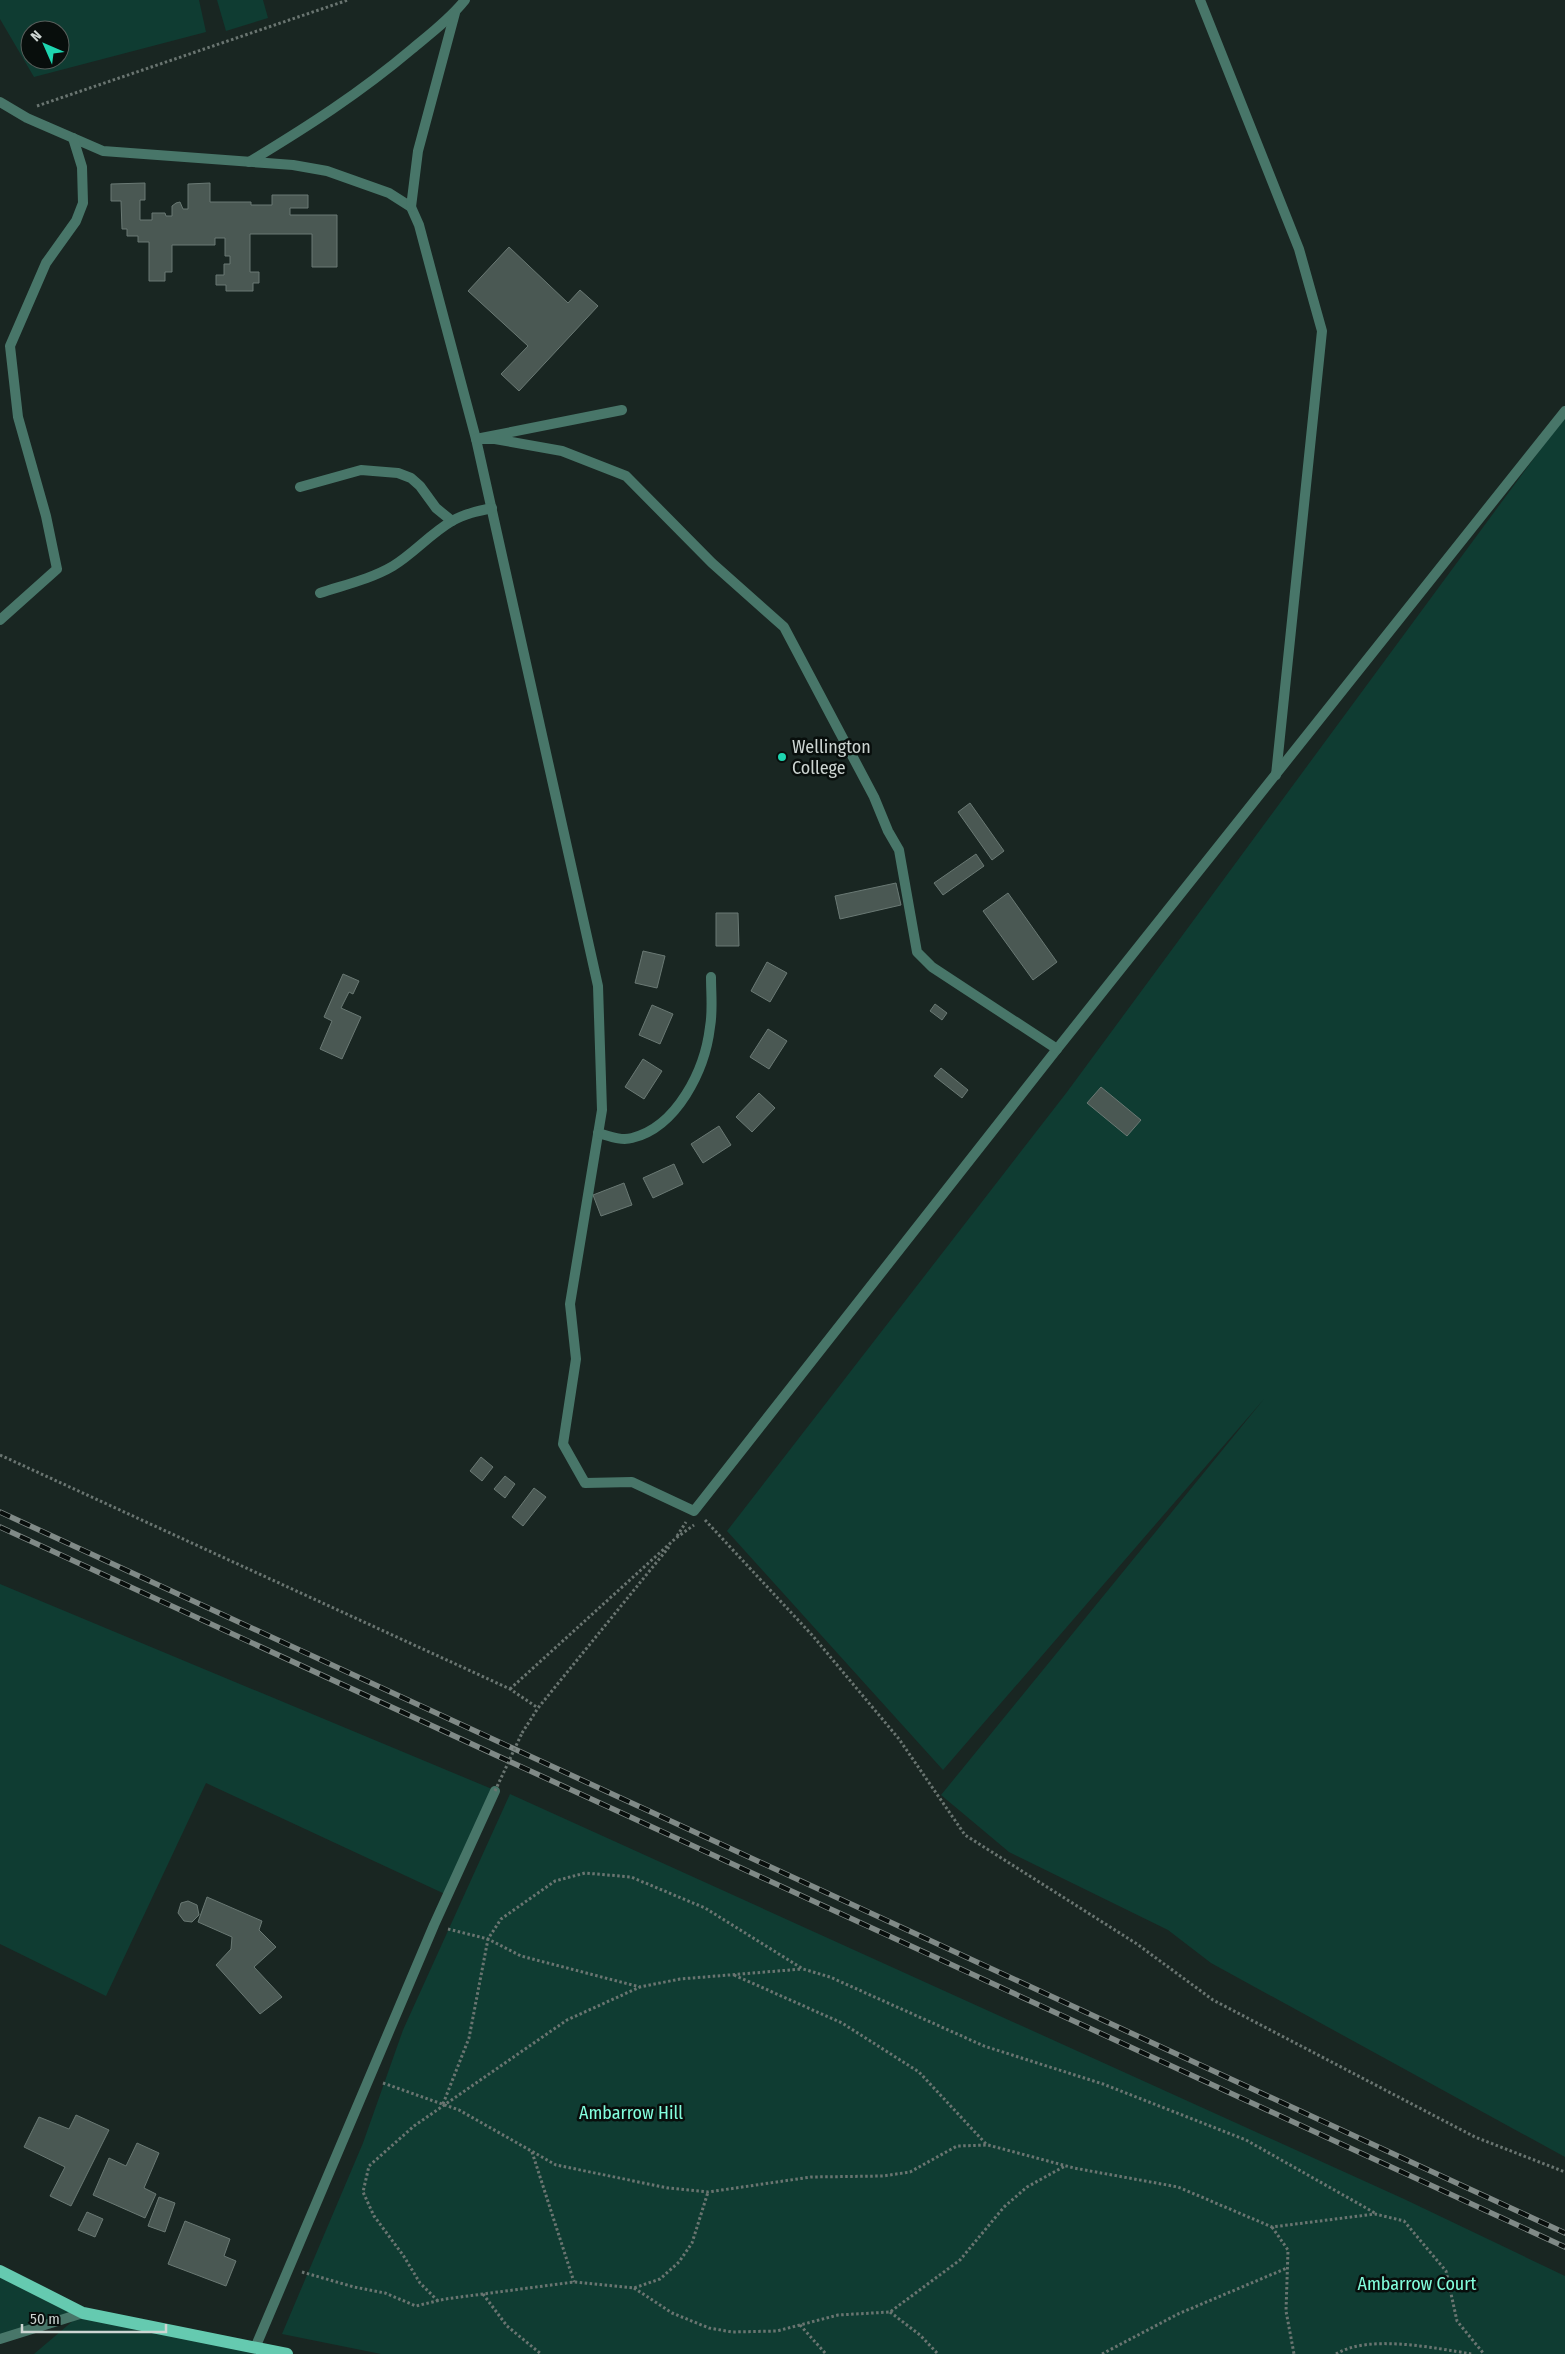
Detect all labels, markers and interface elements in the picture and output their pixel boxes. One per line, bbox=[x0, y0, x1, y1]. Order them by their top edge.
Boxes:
north arrow bbox=[20, 20, 70, 70]
text: N bbox=[27, 27, 45, 45]
place label: Wellington College bbox=[792, 736, 871, 779]
marker: Wellington College bbox=[776, 751, 788, 763]
park label: Ambarrow Hill bbox=[579, 2102, 683, 2124]
park label: Ambarrow Court bbox=[1358, 2273, 1477, 2295]
scale bar bbox=[22, 2302, 166, 2334]
text: 50 m bbox=[30, 2310, 60, 2328]

